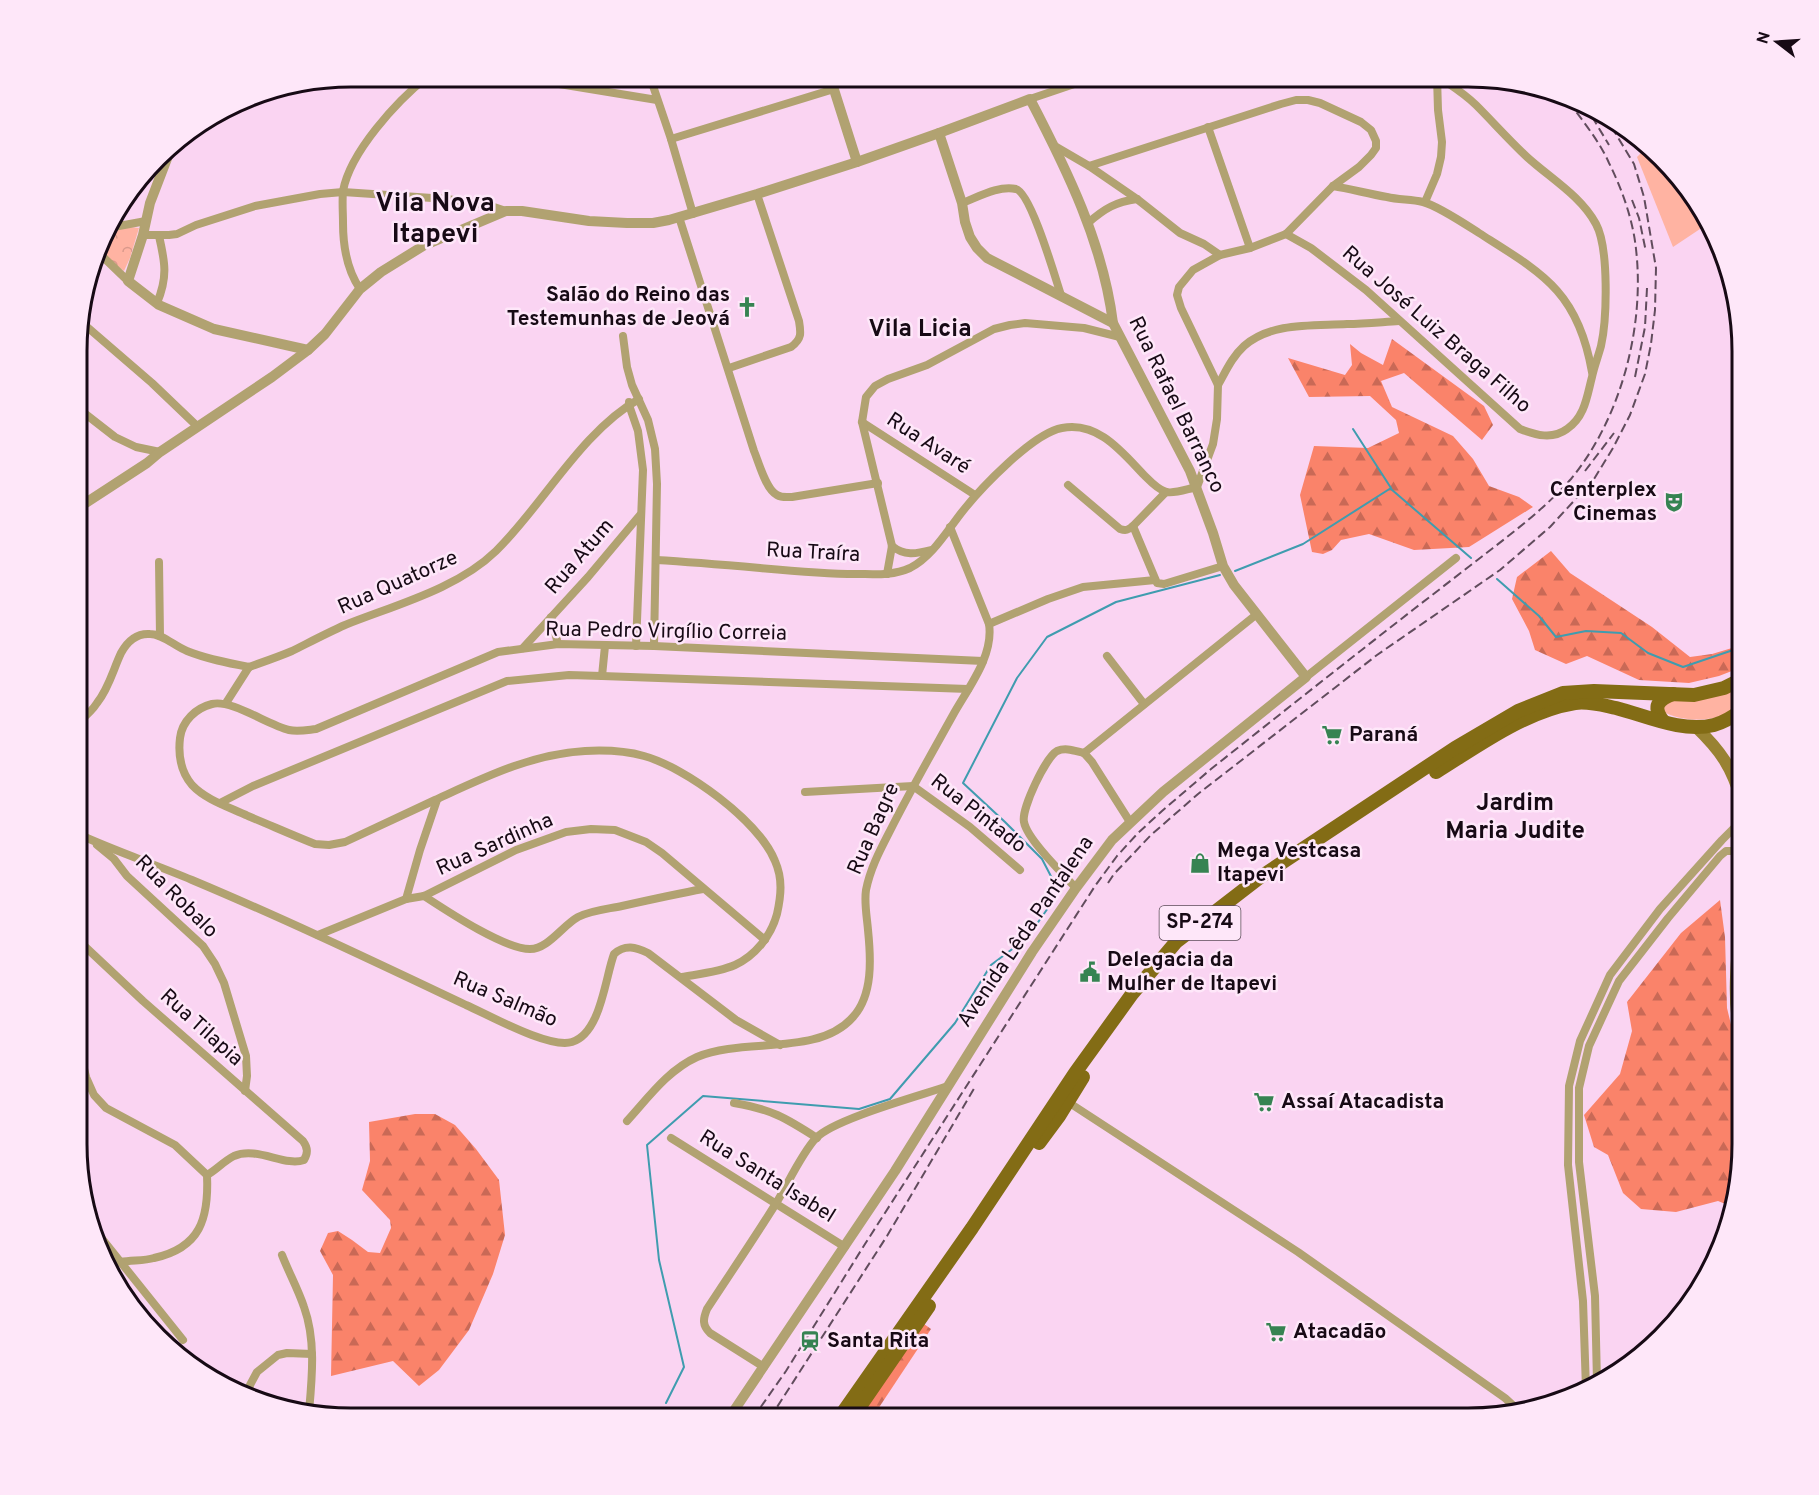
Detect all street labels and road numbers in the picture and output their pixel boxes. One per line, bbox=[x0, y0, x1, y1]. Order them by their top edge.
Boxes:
street label: Rua José Luiz Braga Filho bbox=[1336, 240, 1536, 420]
street label: Rua Rafael Barranco bbox=[1121, 312, 1231, 498]
street label: Rua Avaré bbox=[881, 407, 975, 481]
street label: Rua Atum bbox=[540, 513, 620, 601]
street label: Rua Traíra bbox=[765, 537, 861, 569]
street label: Rua Quatorze bbox=[334, 545, 462, 621]
street label: Rua Pedro Virgílio Correia bbox=[545, 616, 787, 648]
street label: Rua Pintado bbox=[925, 768, 1031, 860]
street label: Rua Bagre bbox=[842, 779, 906, 879]
street label: Rua Sardinha bbox=[432, 807, 558, 883]
street label: Avenida Lêda Pantalena bbox=[952, 831, 1100, 1033]
street label: Rua Robalo bbox=[129, 850, 223, 944]
road number: SP-274 bbox=[1160, 906, 1240, 940]
street label: Rua Salmão bbox=[449, 966, 561, 1034]
street label: Rua Tilapia bbox=[154, 983, 248, 1073]
street label: Rua Santa Isabel bbox=[694, 1124, 840, 1230]

